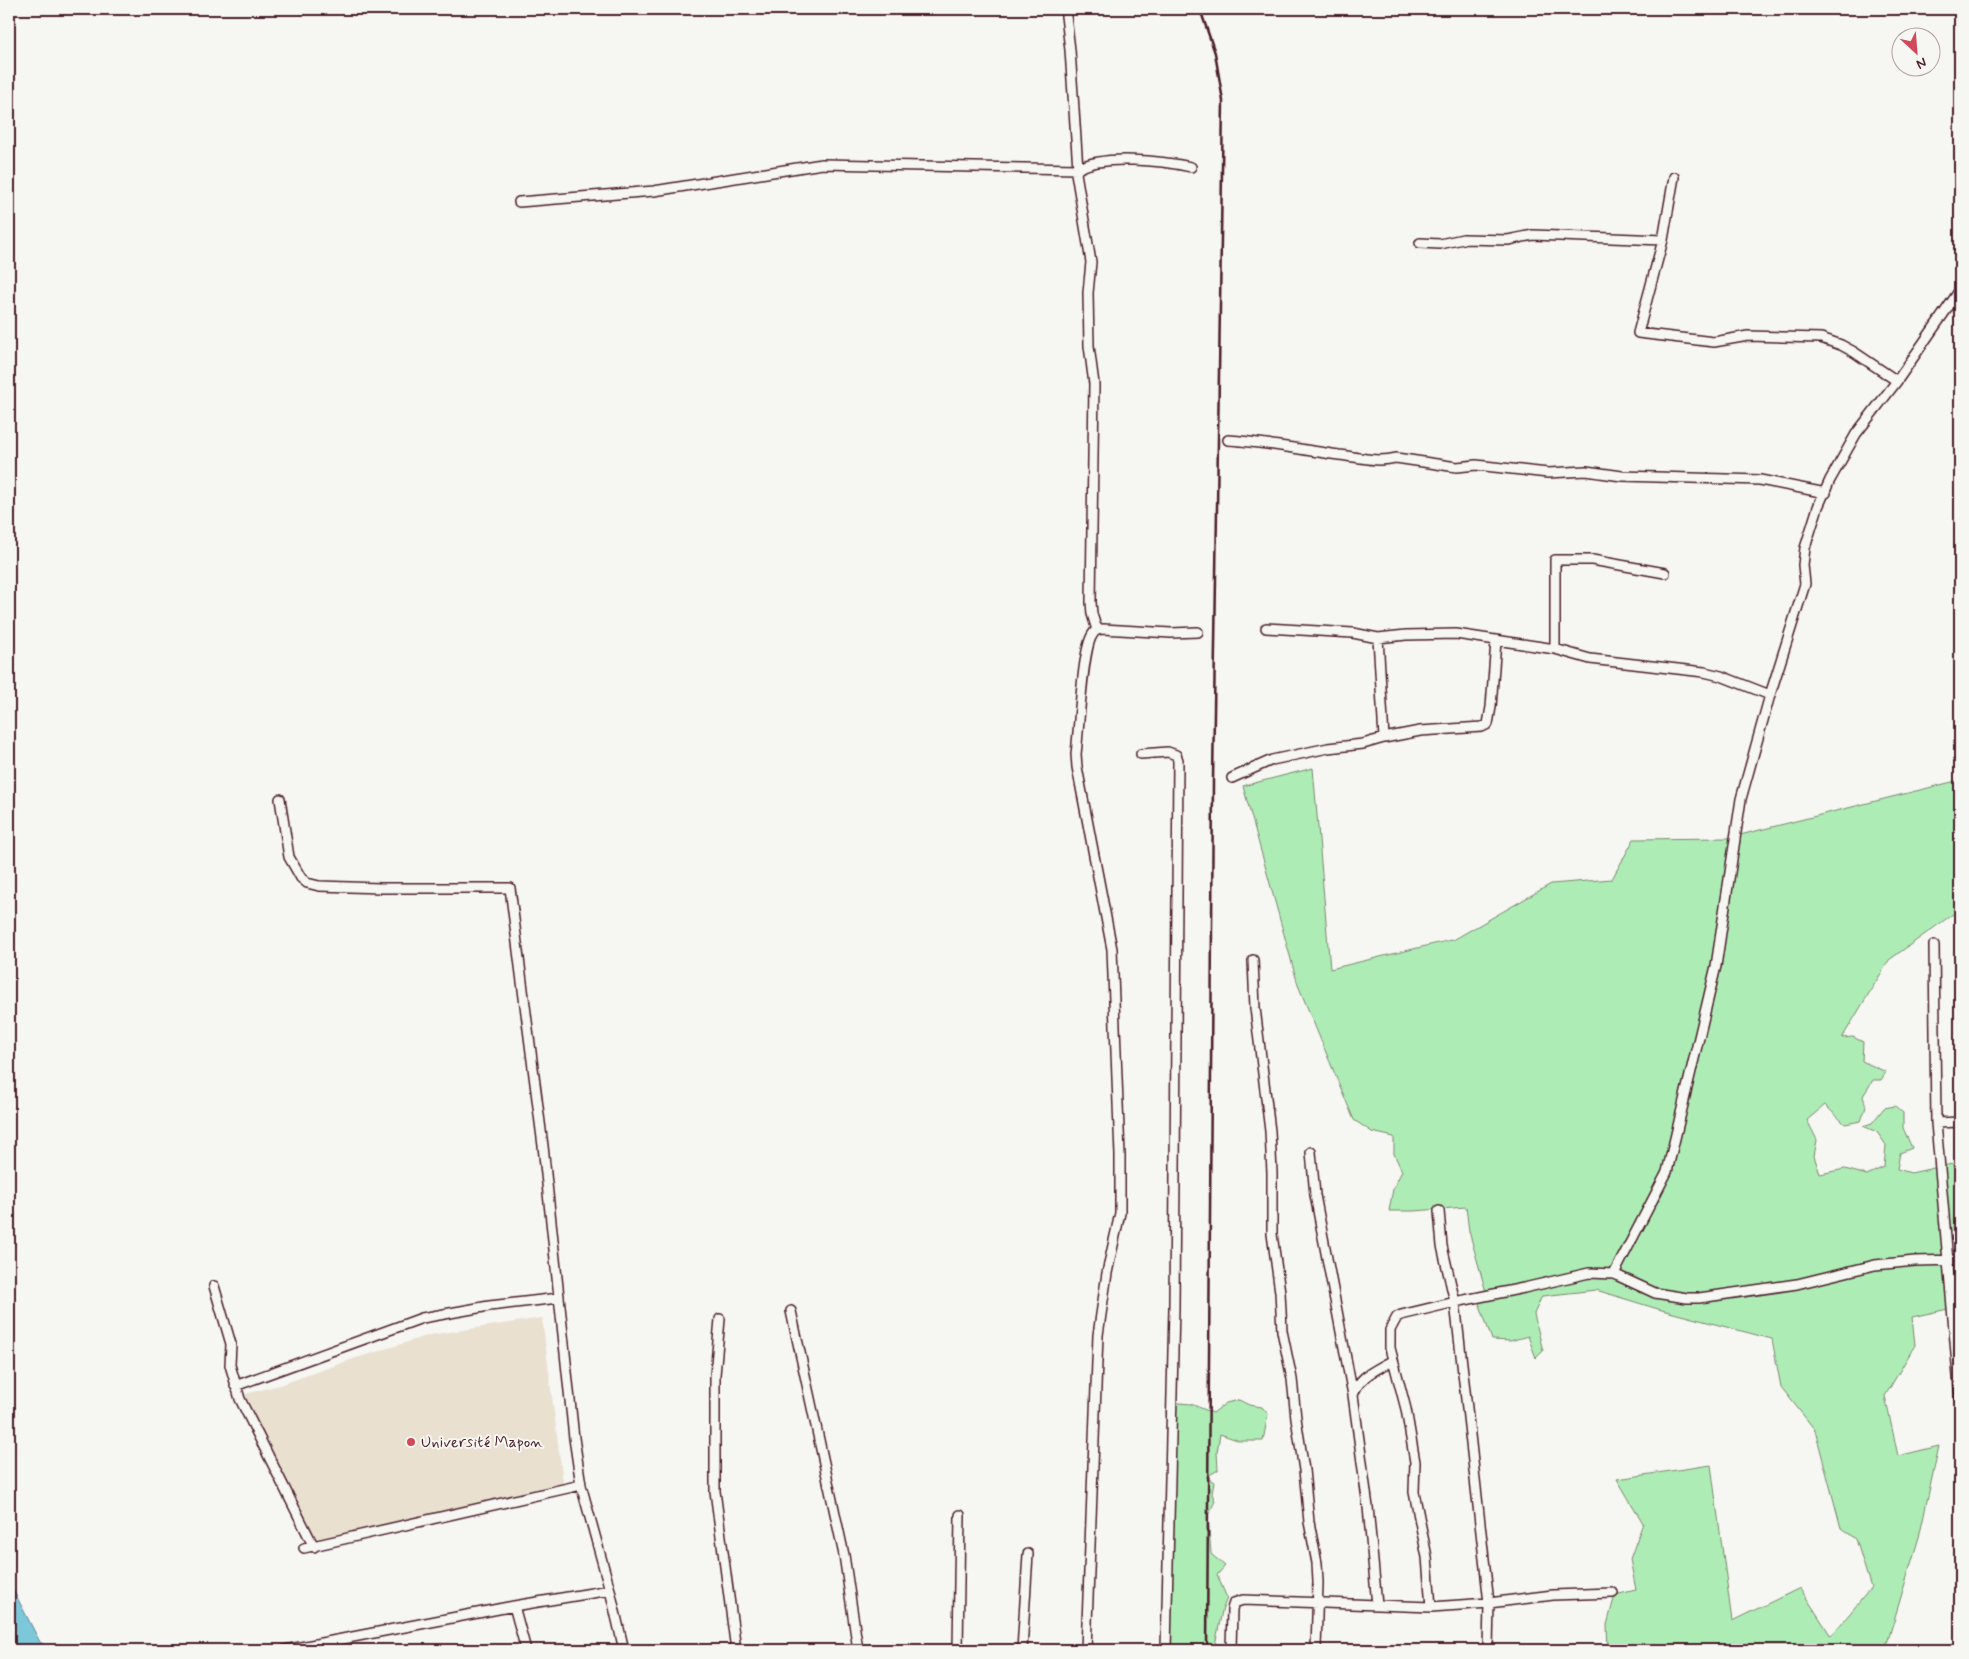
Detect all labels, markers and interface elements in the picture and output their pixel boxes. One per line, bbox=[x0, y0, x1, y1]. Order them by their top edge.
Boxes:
north arrow bbox=[1892, 28, 1942, 78]
text: N bbox=[1913, 53, 1929, 73]
place label: Université Mapon bbox=[421, 1432, 543, 1453]
marker: Université Mapon bbox=[405, 1436, 417, 1448]

